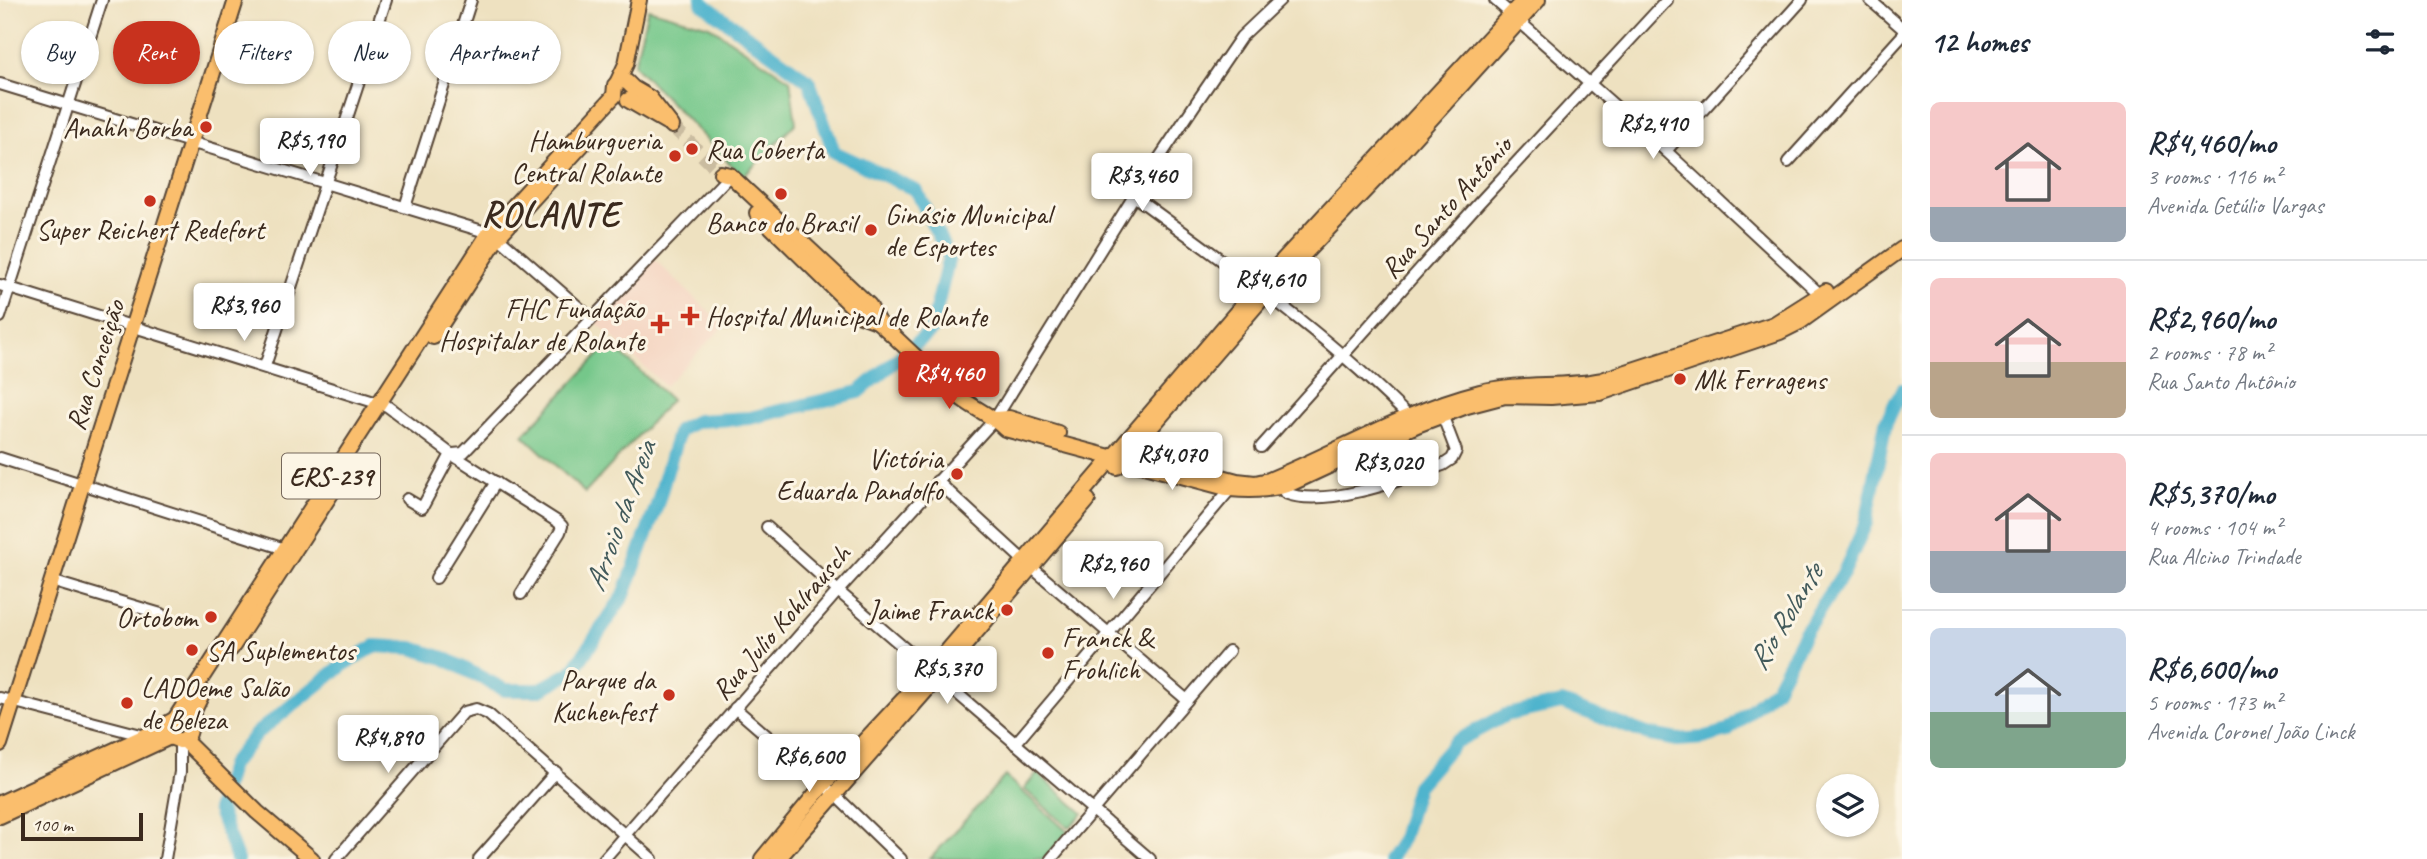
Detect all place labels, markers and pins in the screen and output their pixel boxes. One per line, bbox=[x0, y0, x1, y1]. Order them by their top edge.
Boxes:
pin: R$2,410 bbox=[1588, 102, 1718, 161]
place label: Anahh Borba bbox=[63, 110, 195, 145]
pin: R$5,190 bbox=[245, 118, 375, 178]
marker: Anahh Borba bbox=[198, 119, 214, 135]
place label: Hamburgueria Central Rolante bbox=[511, 123, 664, 190]
place label: Rua Coberta bbox=[706, 132, 826, 167]
marker: Rua Coberta bbox=[684, 141, 700, 157]
marker: Hamburgueria Central Rolante bbox=[667, 148, 683, 164]
pin: R$3,460 bbox=[1077, 154, 1207, 213]
marker: Banco do Brasil bbox=[773, 186, 789, 202]
marker: Super Reichert Redefort bbox=[142, 193, 158, 209]
place label: Ginásio Municipal de Esportes bbox=[885, 197, 1057, 264]
place label: Banco do Brasil bbox=[706, 205, 861, 240]
place label: Super Reichert Redefort bbox=[36, 212, 267, 247]
marker: Ginásio Municipal de Esportes bbox=[863, 222, 879, 238]
pin: R$4,610 bbox=[1205, 258, 1335, 317]
pin: R$3,960 bbox=[179, 284, 309, 343]
place label: FHC Fundação Hospitalar de Rolante bbox=[439, 291, 646, 358]
place label: Hospital Municipal de Rolante bbox=[706, 299, 989, 334]
marker: Hospital Municipal de Rolante bbox=[680, 306, 700, 326]
marker: FHC Fundação Hospitalar de Rolante bbox=[650, 314, 670, 334]
pin: R$4,460 bbox=[884, 352, 1014, 411]
place label: Mk Ferragens bbox=[1694, 362, 1828, 397]
marker: Mk Ferragens bbox=[1672, 371, 1688, 387]
pin: R$4,070 bbox=[1107, 433, 1237, 492]
pin: R$3,020 bbox=[1323, 440, 1453, 500]
place label: Victória Eduarda Pandolfo bbox=[776, 441, 945, 508]
marker: Victória Eduarda Pandolfo bbox=[949, 466, 965, 482]
pin: R$2,960 bbox=[1048, 542, 1178, 601]
place label: Jaime Franck bbox=[866, 593, 995, 628]
place label: Ortobom bbox=[116, 600, 199, 635]
marker: Jaime Franck bbox=[999, 602, 1015, 618]
marker: Ortobom bbox=[203, 609, 219, 625]
place label: Franck & Frohlich bbox=[1062, 620, 1156, 687]
place label: SA Suplementos bbox=[206, 633, 357, 668]
marker: SA Suplementos bbox=[184, 642, 200, 658]
marker: Franck & Frohlich bbox=[1040, 645, 1056, 661]
pin: R$5,370 bbox=[882, 646, 1012, 706]
place label: Parque da Kuchenfest bbox=[552, 662, 659, 729]
place label: LADOeme Salão de Beleza bbox=[141, 670, 291, 737]
marker: Parque da Kuchenfest bbox=[661, 687, 677, 703]
marker: LADOeme Salão de Beleza bbox=[119, 695, 135, 711]
pin: R$4,890 bbox=[323, 716, 453, 775]
pin: R$6,600 bbox=[744, 734, 874, 794]

